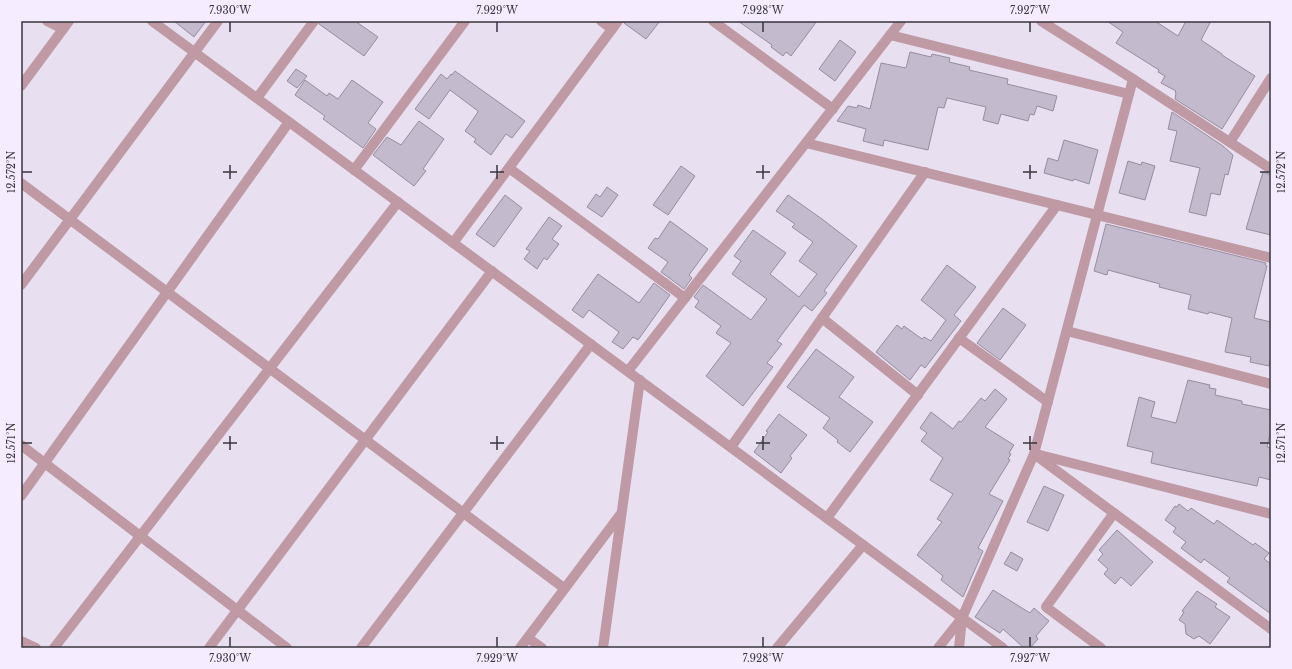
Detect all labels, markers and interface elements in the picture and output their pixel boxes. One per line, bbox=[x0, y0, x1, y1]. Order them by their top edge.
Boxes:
text: 7.930°W bbox=[209, 4, 251, 17]
text: 7.929°W bbox=[476, 4, 518, 17]
text: 7.928°W bbox=[743, 4, 784, 17]
text: 7.927°W bbox=[1010, 4, 1050, 17]
text: 12.572°N bbox=[5, 151, 18, 193]
text: 12.572°N bbox=[1275, 151, 1288, 193]
text: 12.571°N bbox=[5, 423, 18, 463]
text: 12.571°N bbox=[1275, 423, 1288, 463]
text: 7.930°W bbox=[209, 652, 251, 665]
text: 7.929°W bbox=[476, 652, 518, 665]
text: 7.928°W bbox=[743, 652, 784, 665]
text: 7.927°W bbox=[1010, 652, 1050, 665]

